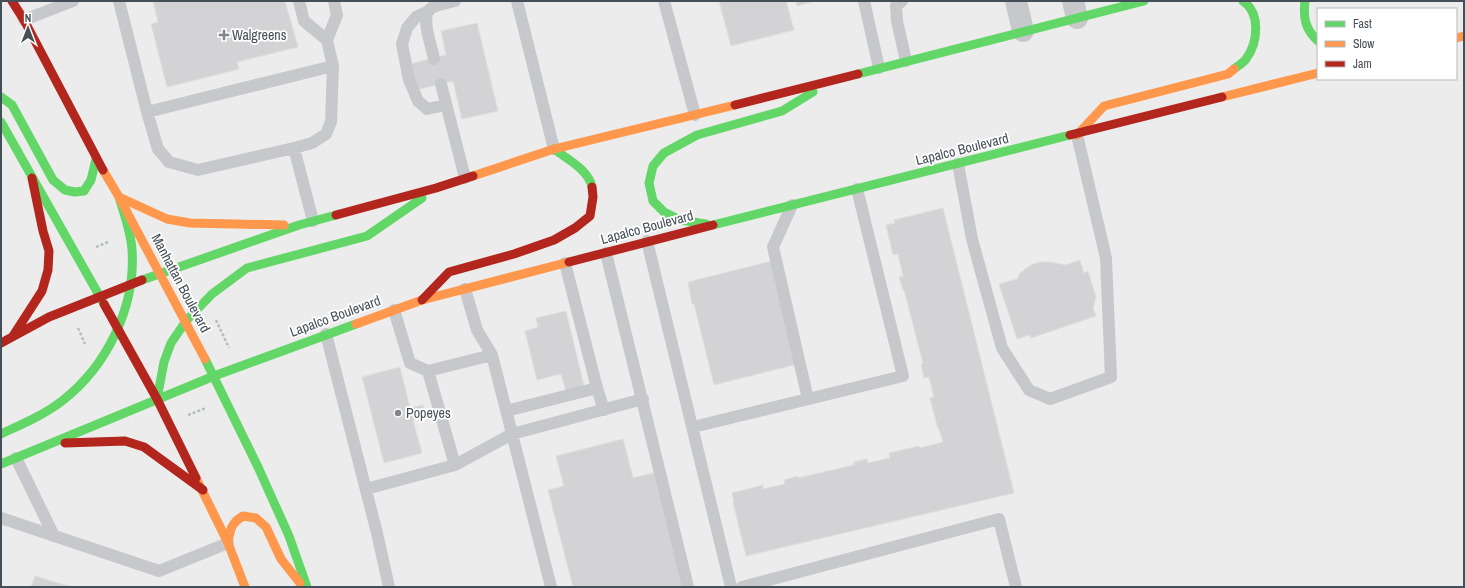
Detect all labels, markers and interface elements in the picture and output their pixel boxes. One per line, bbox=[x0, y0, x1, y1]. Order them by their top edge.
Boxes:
north arrow bbox=[8, 8, 48, 48]
legend bbox=[1317, 8, 1457, 80]
text: N bbox=[25, 11, 31, 25]
text: Fast bbox=[1353, 16, 1372, 32]
place label: Walgreens bbox=[232, 26, 287, 44]
marker: Walgreens bbox=[219, 30, 229, 40]
text: Slow bbox=[1353, 36, 1375, 52]
text: Jam bbox=[1353, 56, 1372, 72]
street label: Lapalco Boulevard bbox=[914, 129, 1010, 169]
street label: Lapalco Boulevard bbox=[599, 206, 695, 248]
street label: Manhattan Boulevard bbox=[147, 231, 215, 335]
street label: Lapalco Boulevard bbox=[287, 291, 383, 341]
place label: Popeyes bbox=[406, 404, 451, 422]
marker: Popeyes bbox=[393, 408, 403, 418]

